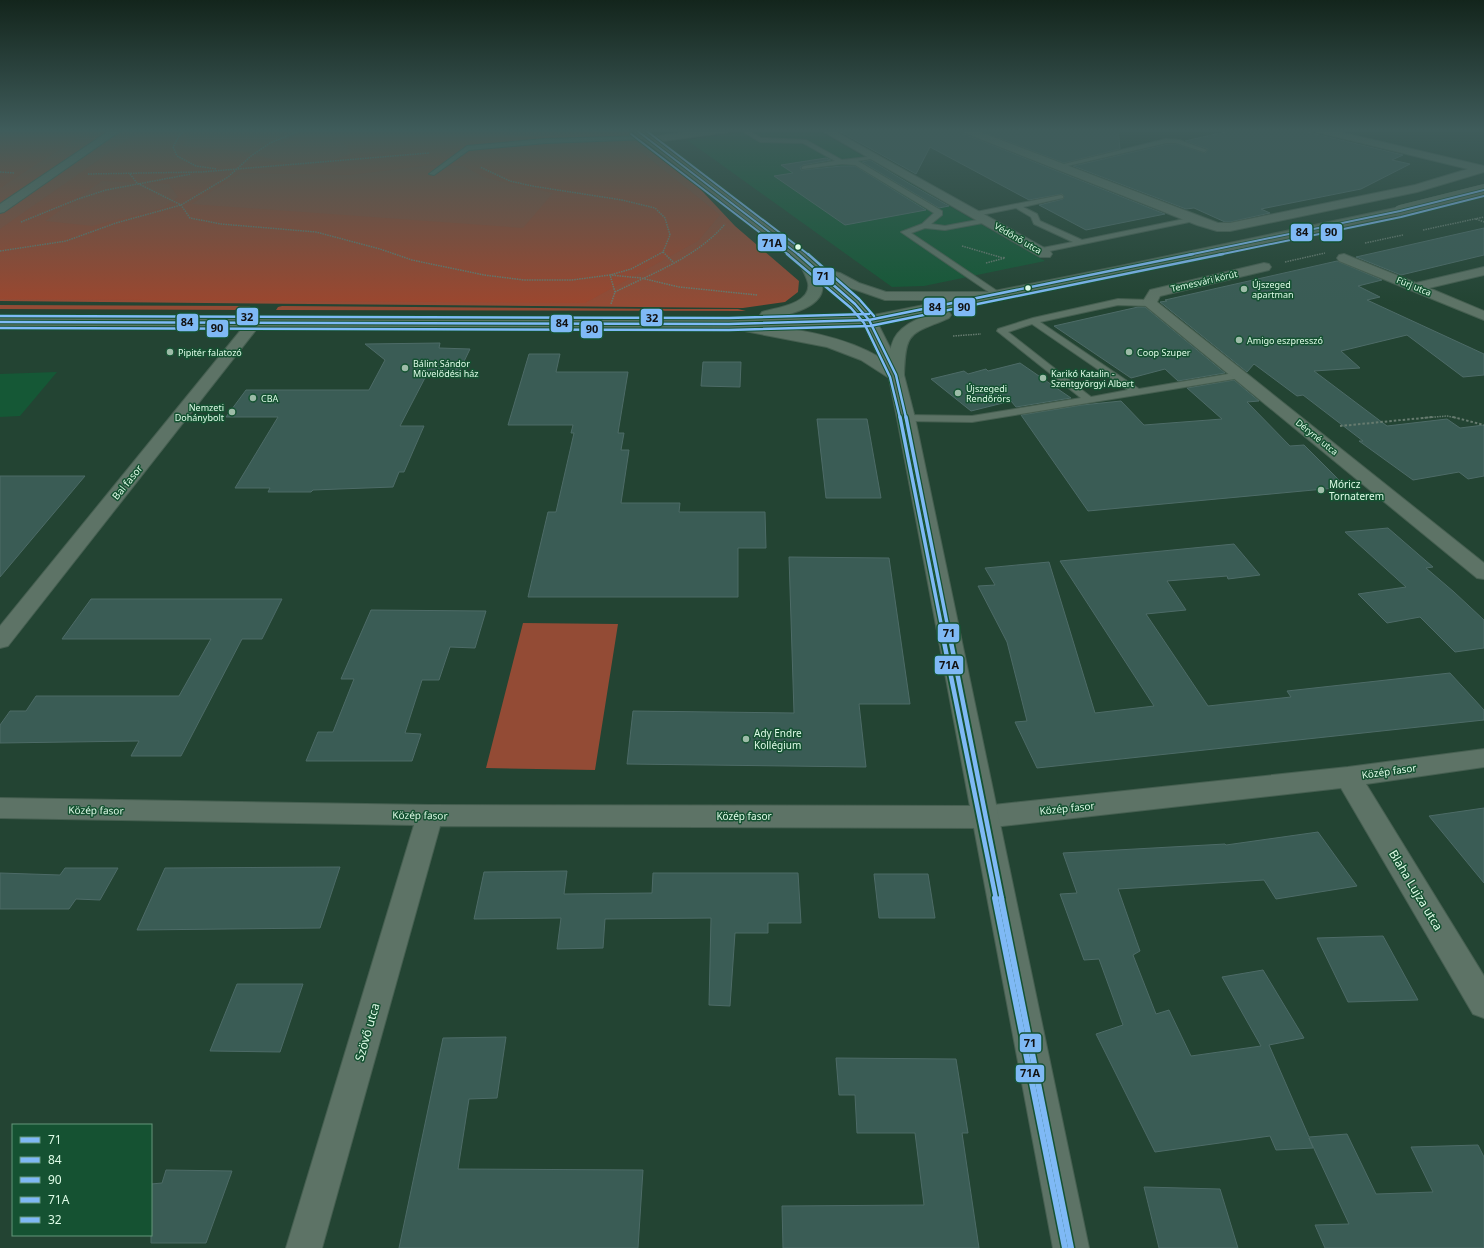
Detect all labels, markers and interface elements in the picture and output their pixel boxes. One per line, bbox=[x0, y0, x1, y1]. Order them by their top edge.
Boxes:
street label: Védőnő utca bbox=[992, 219, 1044, 257]
line badge: 84 bbox=[1290, 223, 1313, 242]
line badge: 90 bbox=[1320, 223, 1343, 242]
text: 84 bbox=[1296, 224, 1309, 239]
text: 90 bbox=[1325, 224, 1337, 239]
line badge: 71A bbox=[757, 233, 787, 252]
text: 71A bbox=[762, 235, 782, 250]
unlabelled marker bbox=[793, 242, 803, 252]
line badge: 71 bbox=[812, 267, 835, 286]
street label: Temesvári körút bbox=[1169, 267, 1239, 295]
text: 71 bbox=[817, 268, 829, 283]
street label: Fürj utca bbox=[1395, 273, 1433, 299]
place label: Újszeged apartman bbox=[1252, 278, 1294, 301]
unlabelled marker bbox=[1023, 283, 1033, 293]
marker: Újszeged apartman bbox=[1239, 284, 1249, 294]
line badge: 84 bbox=[923, 297, 946, 316]
line badge: 90 bbox=[953, 297, 976, 317]
text: 84 bbox=[929, 299, 942, 314]
text: 90 bbox=[958, 299, 970, 314]
line badge: 32 bbox=[236, 307, 259, 326]
line badge: 32 bbox=[640, 308, 663, 327]
text: 32 bbox=[241, 309, 253, 324]
text: 32 bbox=[646, 310, 658, 325]
line badge: 84 bbox=[176, 313, 199, 332]
text: 84 bbox=[181, 314, 194, 329]
line badge: 84 bbox=[550, 314, 573, 333]
text: 84 bbox=[556, 315, 569, 330]
line badge: 90 bbox=[206, 319, 229, 338]
text: 90 bbox=[211, 320, 223, 335]
line badge: 90 bbox=[580, 320, 603, 339]
text: 90 bbox=[586, 321, 598, 336]
place label: Amigo eszpresszó bbox=[1247, 334, 1323, 347]
marker: Amigo eszpresszó bbox=[1234, 335, 1244, 345]
place label: Pipitér falatozó bbox=[178, 346, 242, 359]
place label: Coop Szuper bbox=[1137, 346, 1191, 359]
marker: Pipitér falatozó bbox=[165, 347, 175, 357]
marker: Coop Szuper bbox=[1124, 347, 1134, 357]
place label: Bálint Sándor Művelődési ház bbox=[413, 357, 479, 380]
marker: Bálint Sándor Művelődési ház bbox=[400, 363, 410, 373]
place label: Karikó Katalin - Szentgyörgyi Albert bbox=[1051, 367, 1134, 390]
marker: Karikó Katalin - Szentgyörgyi Albert bbox=[1038, 373, 1048, 383]
place label: Újszegedi Rendőrörs bbox=[966, 382, 1010, 405]
marker: Újszegedi Rendőrörs bbox=[953, 388, 963, 398]
place label: CBA bbox=[261, 392, 279, 405]
marker: CBA bbox=[248, 393, 258, 403]
place label: Nemzeti Dohánybolt bbox=[175, 401, 225, 424]
marker: Nemzeti Dohánybolt bbox=[227, 407, 237, 417]
street label: Déryné utca bbox=[1293, 416, 1341, 458]
street label: Bal fasor bbox=[109, 462, 145, 502]
place label: Móricz Tornaterem bbox=[1329, 477, 1384, 503]
marker: Móricz Tornaterem bbox=[1316, 485, 1326, 495]
line badge: 71 bbox=[937, 623, 960, 643]
text: 71 bbox=[943, 625, 955, 640]
line badge: 71A bbox=[934, 655, 964, 675]
text: 71A bbox=[939, 657, 959, 672]
place label: Ady Endre Kollégium bbox=[754, 726, 802, 752]
marker: Ady Endre Kollégium bbox=[741, 734, 751, 744]
street label: Közép fasor bbox=[1361, 760, 1417, 782]
street label: Közép fasor bbox=[1039, 798, 1095, 818]
street label: Közép fasor bbox=[68, 803, 124, 817]
street label: Közép fasor bbox=[392, 808, 448, 822]
street label: Közép fasor bbox=[716, 809, 772, 823]
street label: Blaha Lujza utca bbox=[1385, 846, 1447, 934]
street label: Szövő utca bbox=[351, 1001, 383, 1063]
line badge: 71 bbox=[1019, 1033, 1042, 1053]
text: 71 bbox=[1024, 1035, 1036, 1050]
line badge: 71A bbox=[1015, 1064, 1045, 1083]
text: 71A bbox=[1020, 1065, 1040, 1080]
legend bbox=[12, 1124, 152, 1236]
text: 71 bbox=[48, 1131, 62, 1148]
text: 84 bbox=[48, 1151, 62, 1168]
text: 90 bbox=[48, 1171, 62, 1188]
text: 71A bbox=[48, 1191, 70, 1208]
text: 32 bbox=[48, 1211, 62, 1228]

